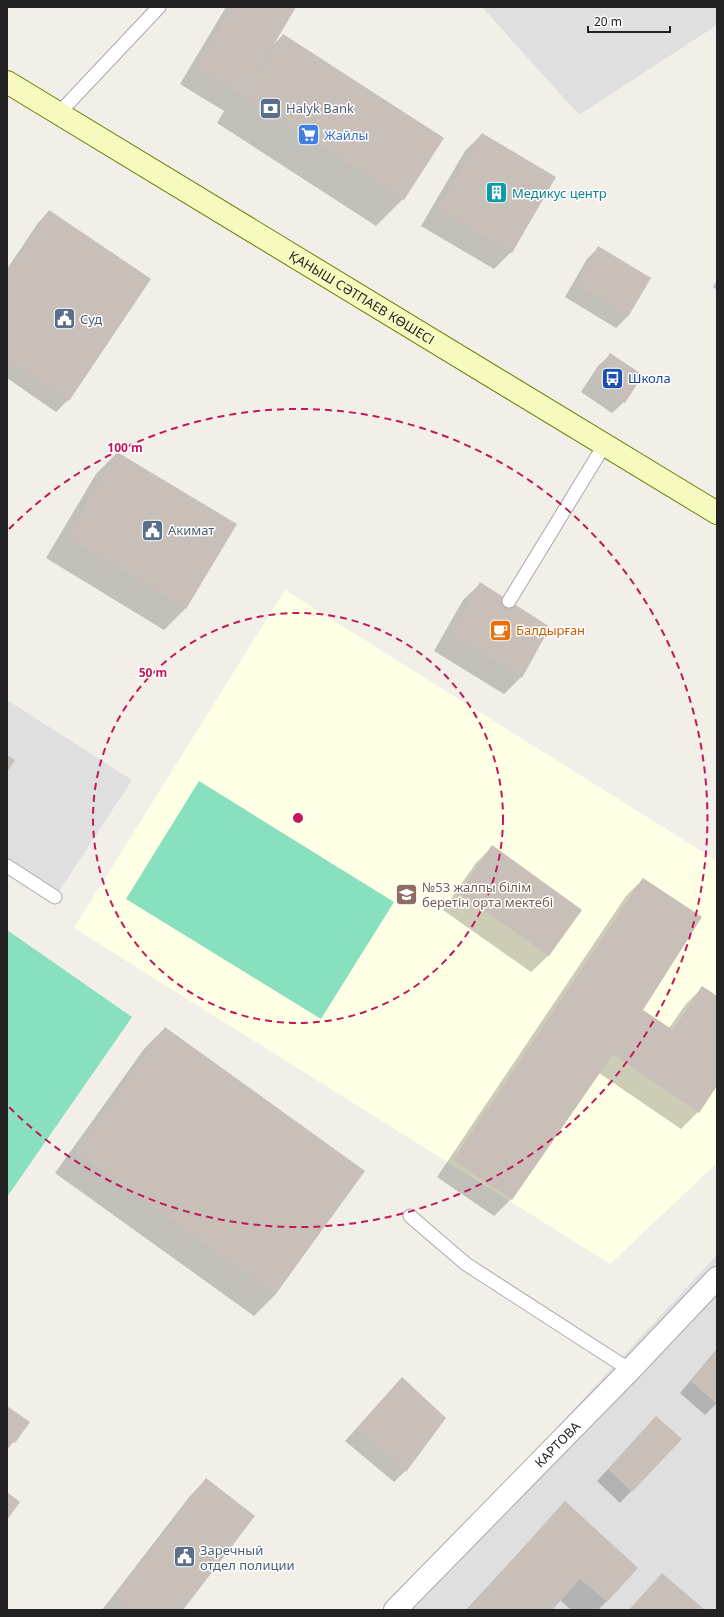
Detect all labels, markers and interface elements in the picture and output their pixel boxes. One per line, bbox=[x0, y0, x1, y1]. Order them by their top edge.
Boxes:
scale bar bbox=[588, 8, 670, 34]
text: 20 m bbox=[594, 13, 622, 30]
bank icon: Halyk Bank bbox=[258, 95, 284, 121]
place label: Halyk Bank bbox=[286, 99, 354, 117]
supermarket icon: Жайлы bbox=[295, 122, 321, 148]
place label: Жайлы bbox=[324, 126, 368, 144]
building icon: Медикус центр bbox=[484, 180, 510, 206]
place label: Медикус центр bbox=[512, 184, 607, 202]
street label: ҚАНЫШ СӘТПАЕВ КӨШЕСІ bbox=[286, 246, 438, 348]
public building icon: Суд bbox=[52, 306, 78, 332]
place label: Суд bbox=[80, 310, 102, 328]
bus stop icon: Школа bbox=[600, 365, 626, 391]
place label: Школа bbox=[628, 369, 671, 387]
text: 100 m bbox=[107, 439, 143, 456]
public building icon: Акимат bbox=[139, 517, 165, 543]
place label: Акимат bbox=[168, 521, 214, 539]
cafe icon: Балдырған bbox=[487, 617, 513, 643]
place label: Балдырған bbox=[516, 621, 585, 639]
text: 50 m bbox=[139, 664, 167, 681]
centre of rings bbox=[291, 811, 305, 825]
place label: №53 жалпы білім беретін орта мектебі bbox=[422, 878, 553, 911]
school or university icon: №53 жалпы білім беретін орта мектебі bbox=[393, 881, 419, 907]
street label: КАРТОВА bbox=[531, 1417, 584, 1471]
place label: Заречный отдел полиции bbox=[200, 1541, 295, 1574]
public building icon: Заречный отдел полиции bbox=[172, 1544, 198, 1570]

